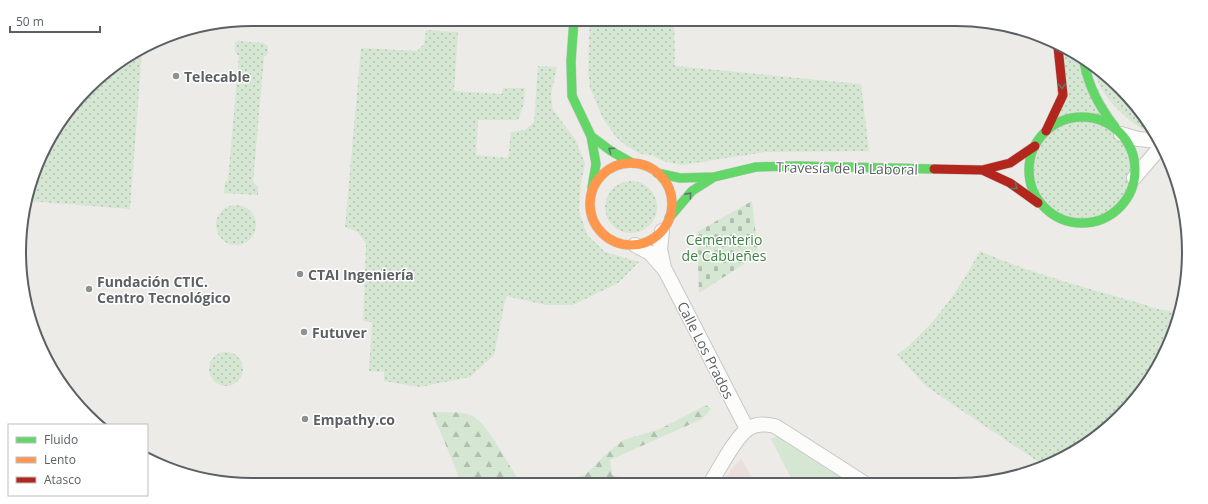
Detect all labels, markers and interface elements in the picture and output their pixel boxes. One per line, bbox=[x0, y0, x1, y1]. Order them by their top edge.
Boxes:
scale bar bbox=[10, 8, 100, 34]
text: 50 m bbox=[16, 13, 44, 30]
place label: Telecable bbox=[184, 67, 250, 86]
marker: Telecable bbox=[171, 71, 181, 81]
one-way arrow bbox=[1058, 83, 1066, 89]
one-way arrow bbox=[608, 147, 615, 155]
street label: Travesía de la Laboral bbox=[776, 157, 918, 179]
one-way arrow bbox=[1010, 182, 1017, 189]
one-way arrow bbox=[685, 192, 692, 200]
park label: Cementerio de Cabueñes bbox=[682, 230, 767, 265]
place label: CTAI Ingeniería bbox=[308, 265, 414, 284]
marker: CTAI Ingeniería bbox=[295, 269, 305, 279]
place label: Fundación CTIC. Centro Tecnológico bbox=[97, 272, 231, 307]
marker: Fundación CTIC. Centro Tecnológico bbox=[84, 284, 94, 294]
street label: Calle Los Prados bbox=[673, 298, 739, 402]
place label: Futuver bbox=[312, 323, 367, 342]
marker: Futuver bbox=[299, 327, 309, 337]
place label: Empathy.co bbox=[313, 410, 395, 429]
marker: Empathy.co bbox=[300, 414, 310, 424]
legend bbox=[8, 424, 148, 496]
text: Fluido bbox=[44, 431, 78, 448]
text: Lento bbox=[44, 451, 76, 468]
text: Atasco bbox=[44, 471, 81, 488]

